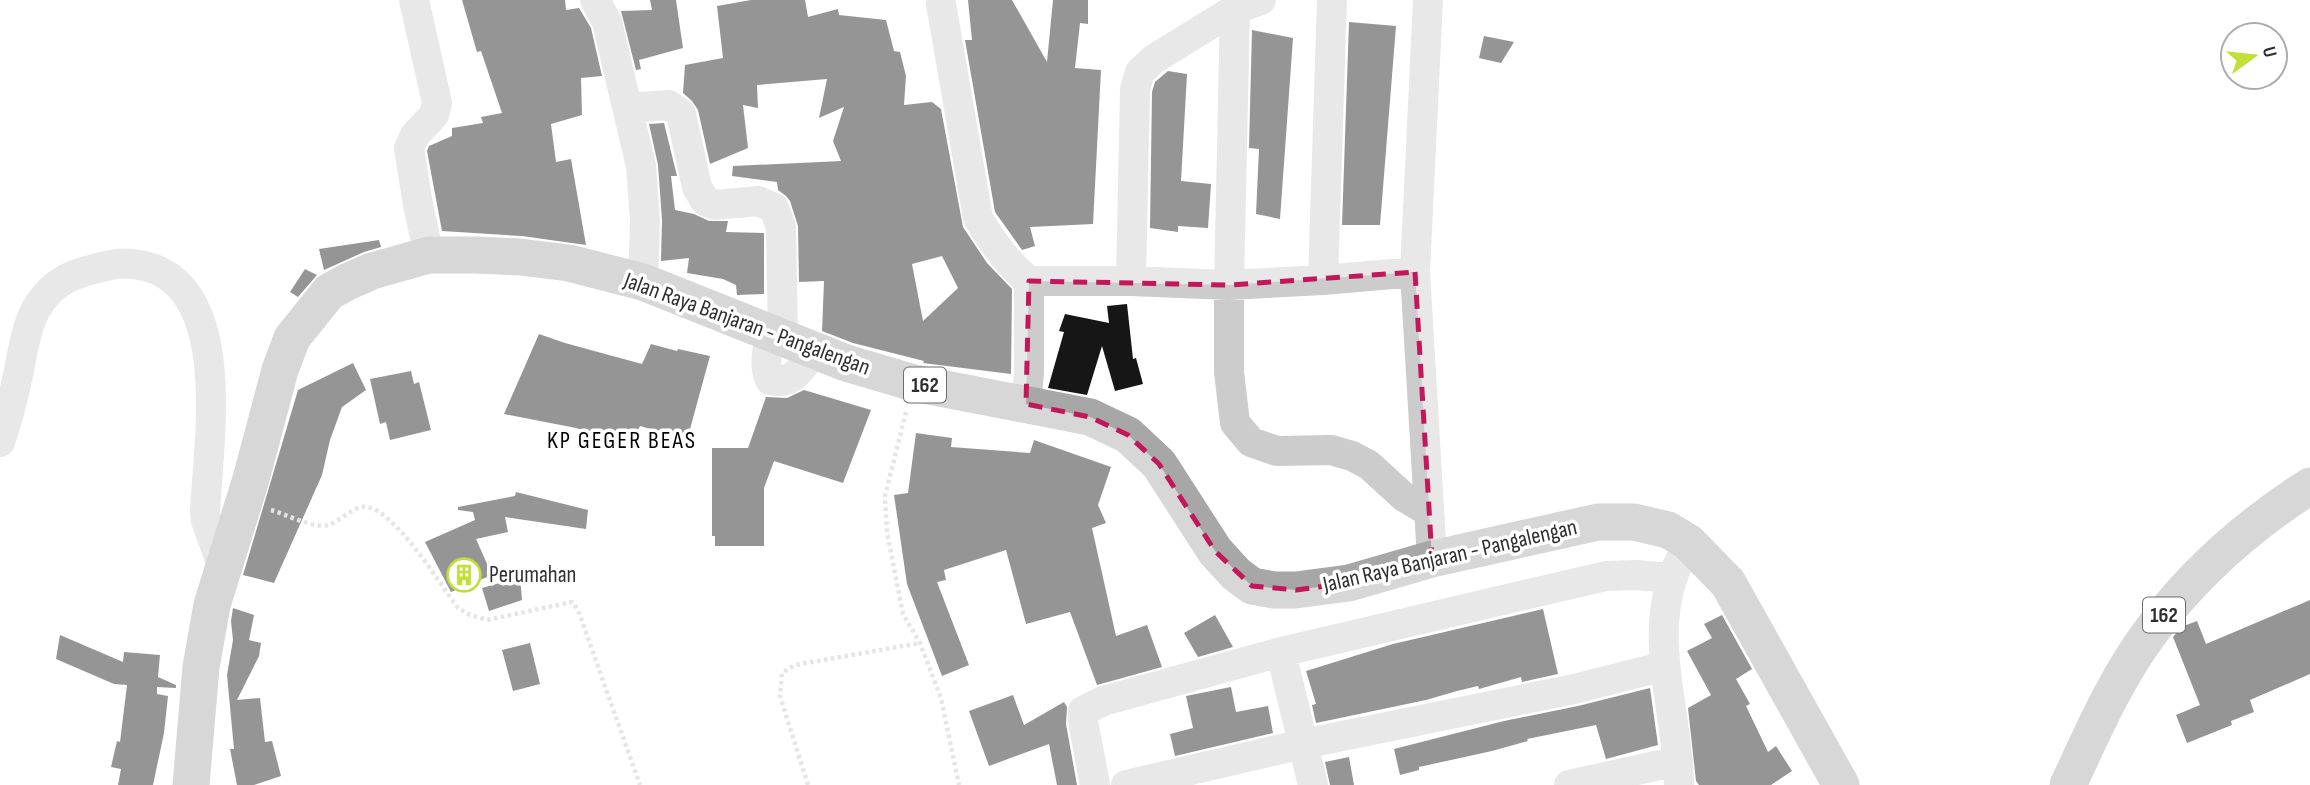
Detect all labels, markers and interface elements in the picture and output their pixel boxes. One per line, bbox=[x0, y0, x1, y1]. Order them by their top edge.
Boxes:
north arrow bbox=[2219, 21, 2289, 91]
text: U bbox=[2257, 44, 2281, 60]
street label: Jalan Raya Banjaran - Pangalengan bbox=[619, 266, 874, 382]
road number: 162 bbox=[904, 368, 946, 402]
district label: KP GEGER BEAS bbox=[547, 426, 697, 455]
street label: Jalan Raya Banjaran - Pangalengan bbox=[1319, 513, 1580, 599]
building icon: Perumahan bbox=[445, 556, 483, 594]
place label: Perumahan bbox=[489, 561, 576, 589]
road number: 162 bbox=[2143, 598, 2185, 632]

